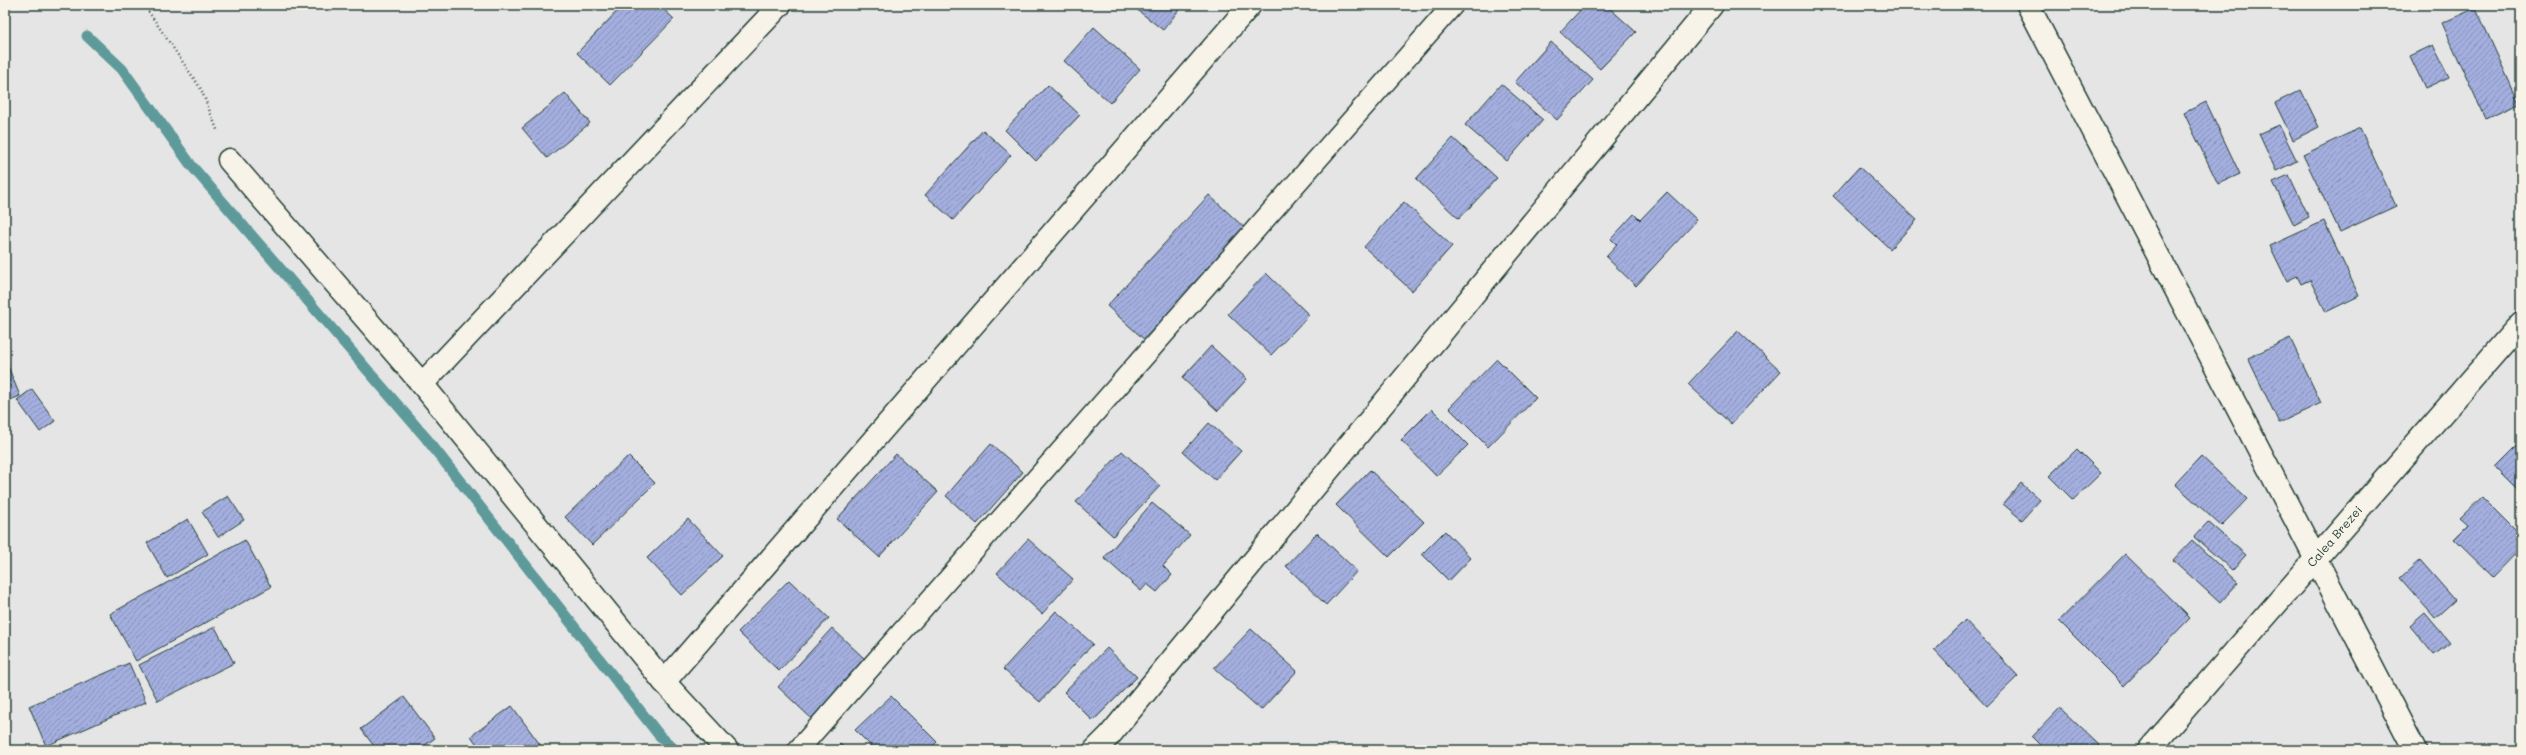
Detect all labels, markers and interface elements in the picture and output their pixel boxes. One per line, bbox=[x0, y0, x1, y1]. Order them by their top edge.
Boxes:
street label: Calea Brezei bbox=[2303, 502, 2365, 570]

